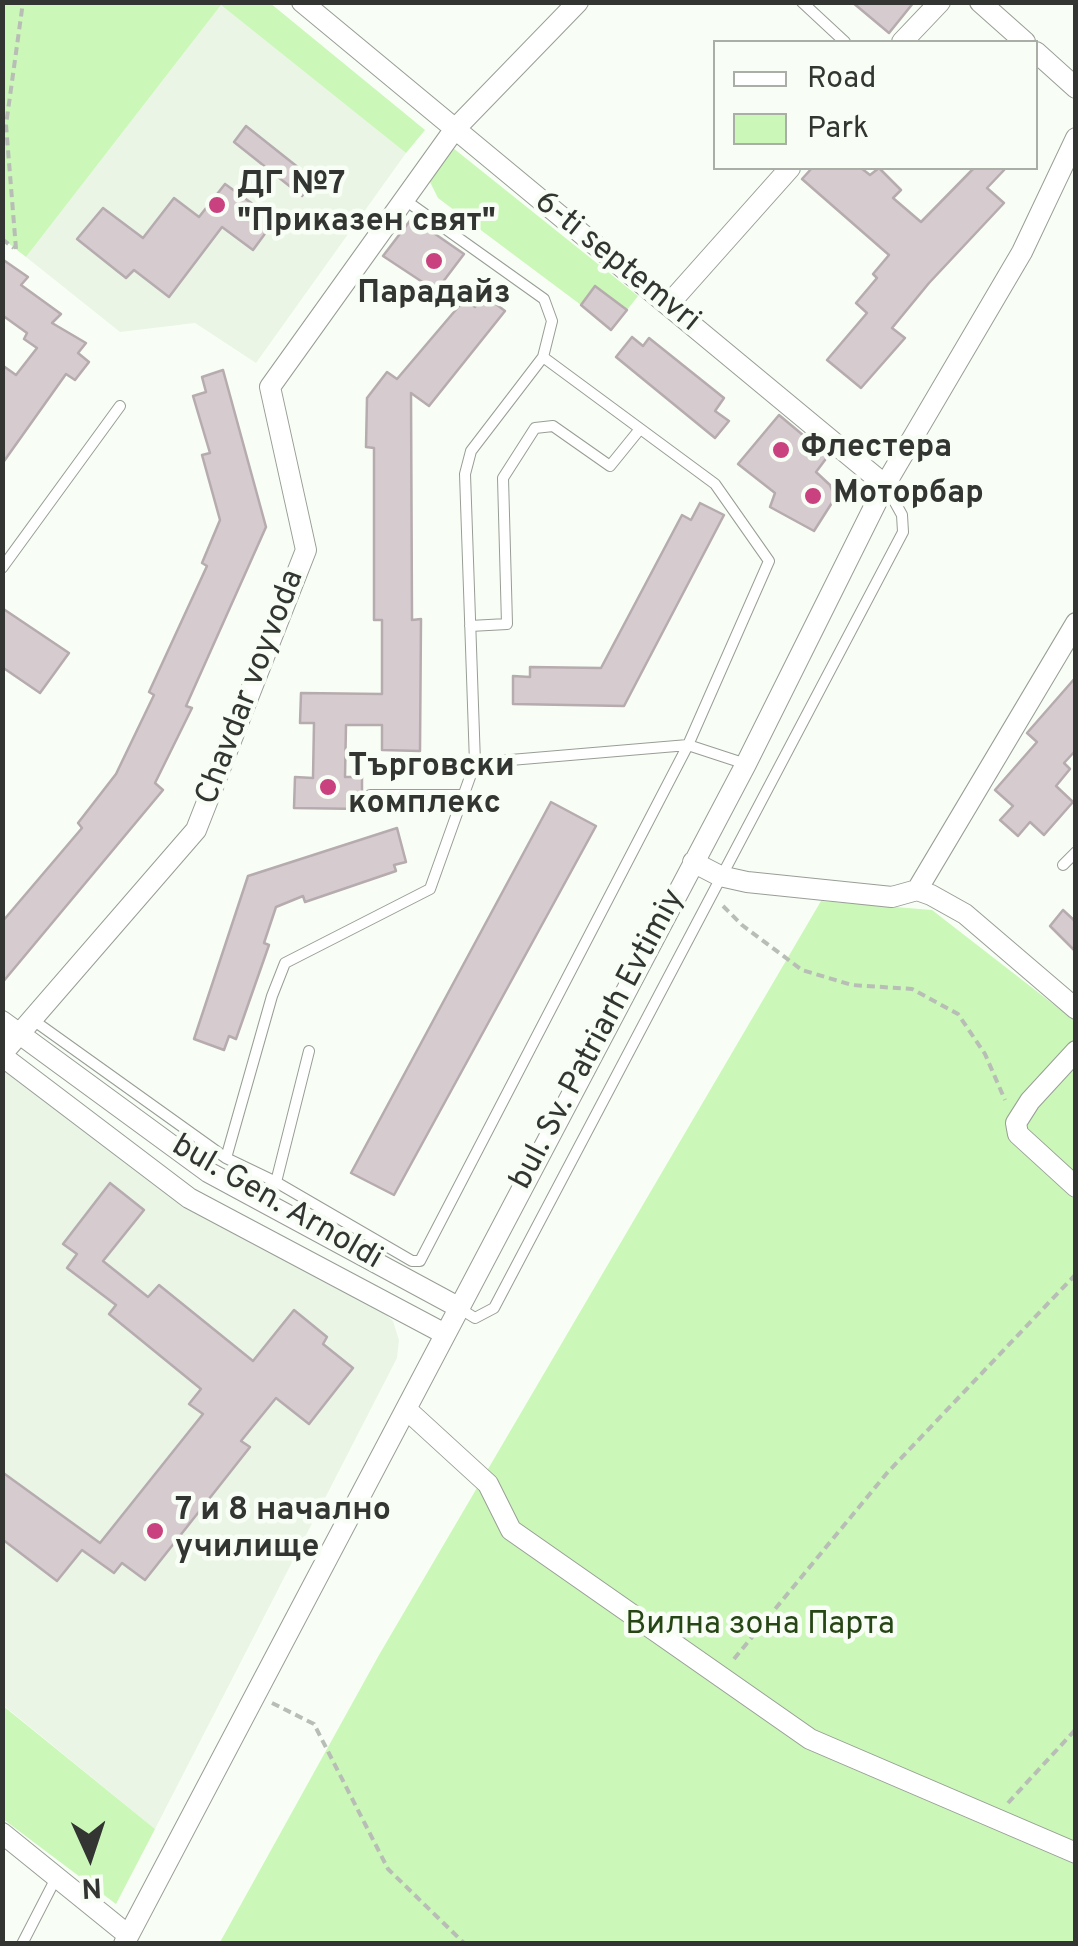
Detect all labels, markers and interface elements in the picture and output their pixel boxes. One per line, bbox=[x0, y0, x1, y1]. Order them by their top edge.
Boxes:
legend bbox=[713, 40, 1038, 170]
text: Road bbox=[807, 61, 876, 98]
text: Park bbox=[807, 111, 869, 148]
place label: ДГ №7 "Приказен свят" bbox=[237, 168, 496, 243]
street label: 6-ti septemvri bbox=[525, 184, 707, 342]
marker: ДГ №7 "Приказен свят" bbox=[206, 194, 228, 216]
marker: Парадайз bbox=[423, 250, 445, 272]
place label: Парадайз bbox=[357, 277, 511, 315]
place label: Флестера bbox=[801, 431, 952, 469]
marker: Флестера bbox=[770, 439, 792, 461]
place label: Моторбар bbox=[833, 477, 984, 515]
marker: Моторбар bbox=[802, 485, 824, 507]
street label: Chavdar voyvoda bbox=[190, 565, 314, 811]
place label: Търговски комплекс bbox=[348, 750, 515, 825]
marker: Търговски комплекс bbox=[317, 776, 339, 798]
street label: bul. Sv. Patriarh Evtimiy bbox=[503, 883, 695, 1197]
street label: bul. Gen. Arnoldi bbox=[164, 1128, 388, 1280]
place label: 7 и 8 начално училище bbox=[175, 1494, 391, 1569]
marker: 7 и 8 начално училище bbox=[144, 1520, 166, 1542]
park label: Вилна зона Парта bbox=[625, 1608, 895, 1646]
north arrow bbox=[40, 1806, 140, 1906]
text: N bbox=[81, 1867, 103, 1904]

